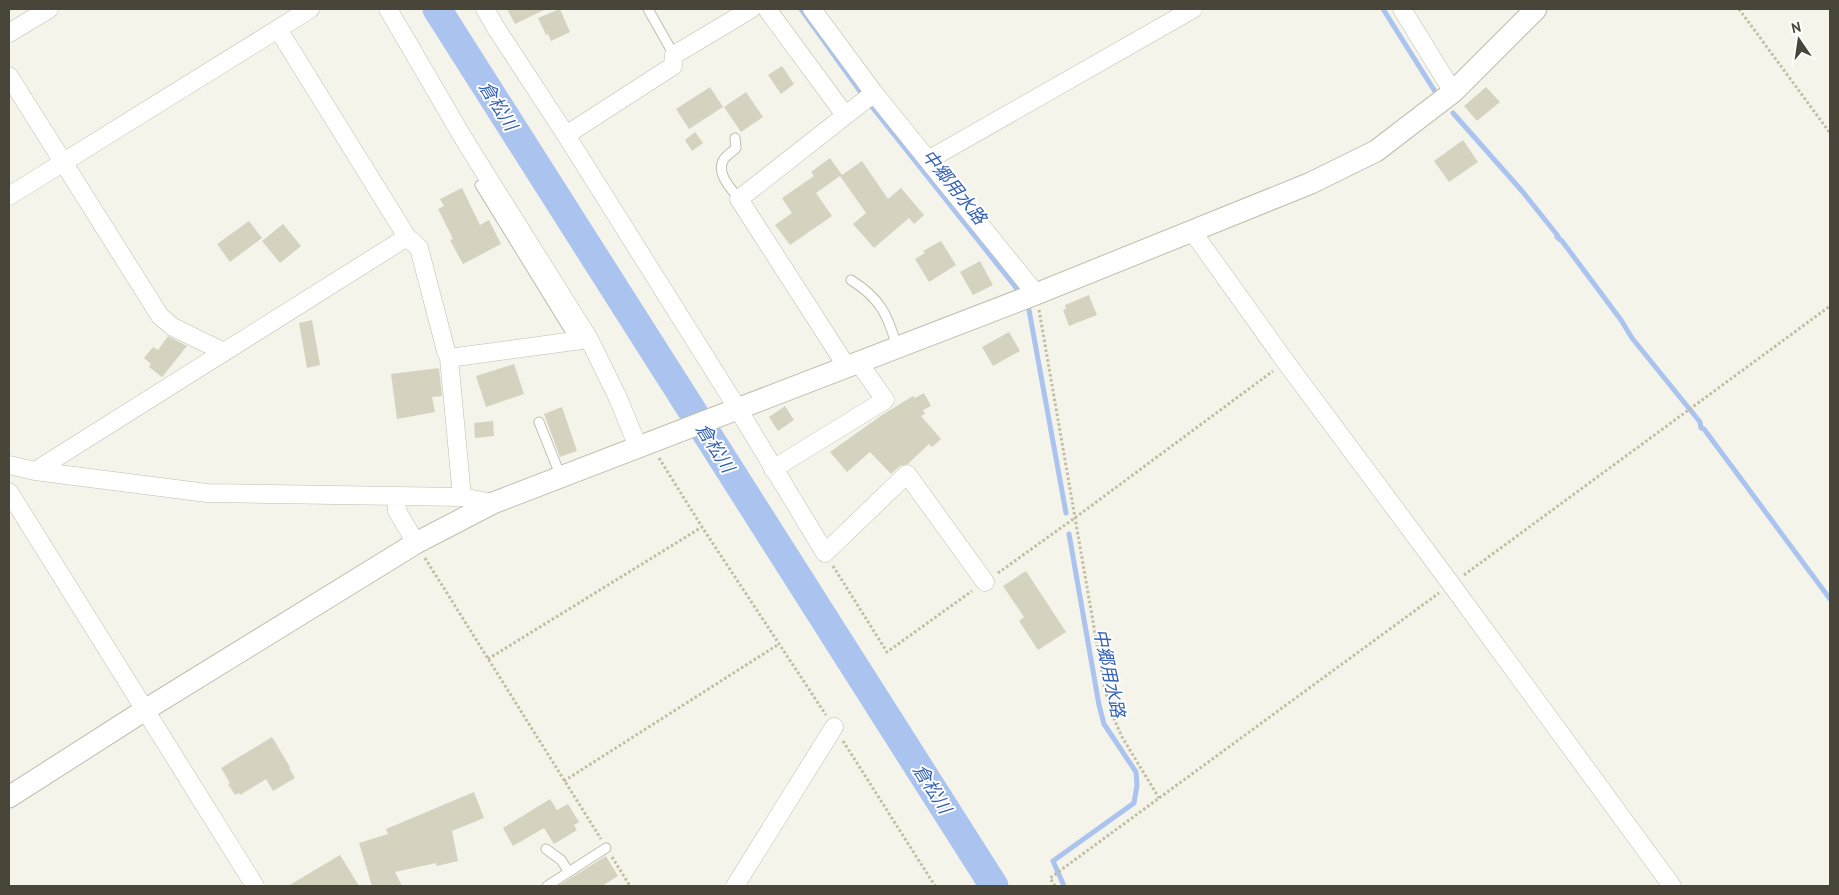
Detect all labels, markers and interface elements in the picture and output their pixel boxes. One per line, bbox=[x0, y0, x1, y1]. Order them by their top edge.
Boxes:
north arrow bbox=[1774, 15, 1824, 65]
text: N bbox=[1790, 18, 1803, 37]
water label: 倉松川 bbox=[474, 77, 524, 136]
water label: 中郷用水路 bbox=[917, 144, 993, 230]
water label: 倉松川 bbox=[691, 419, 741, 478]
water label: 中郷用水路 bbox=[1089, 626, 1131, 721]
water label: 倉松川 bbox=[908, 760, 958, 819]

